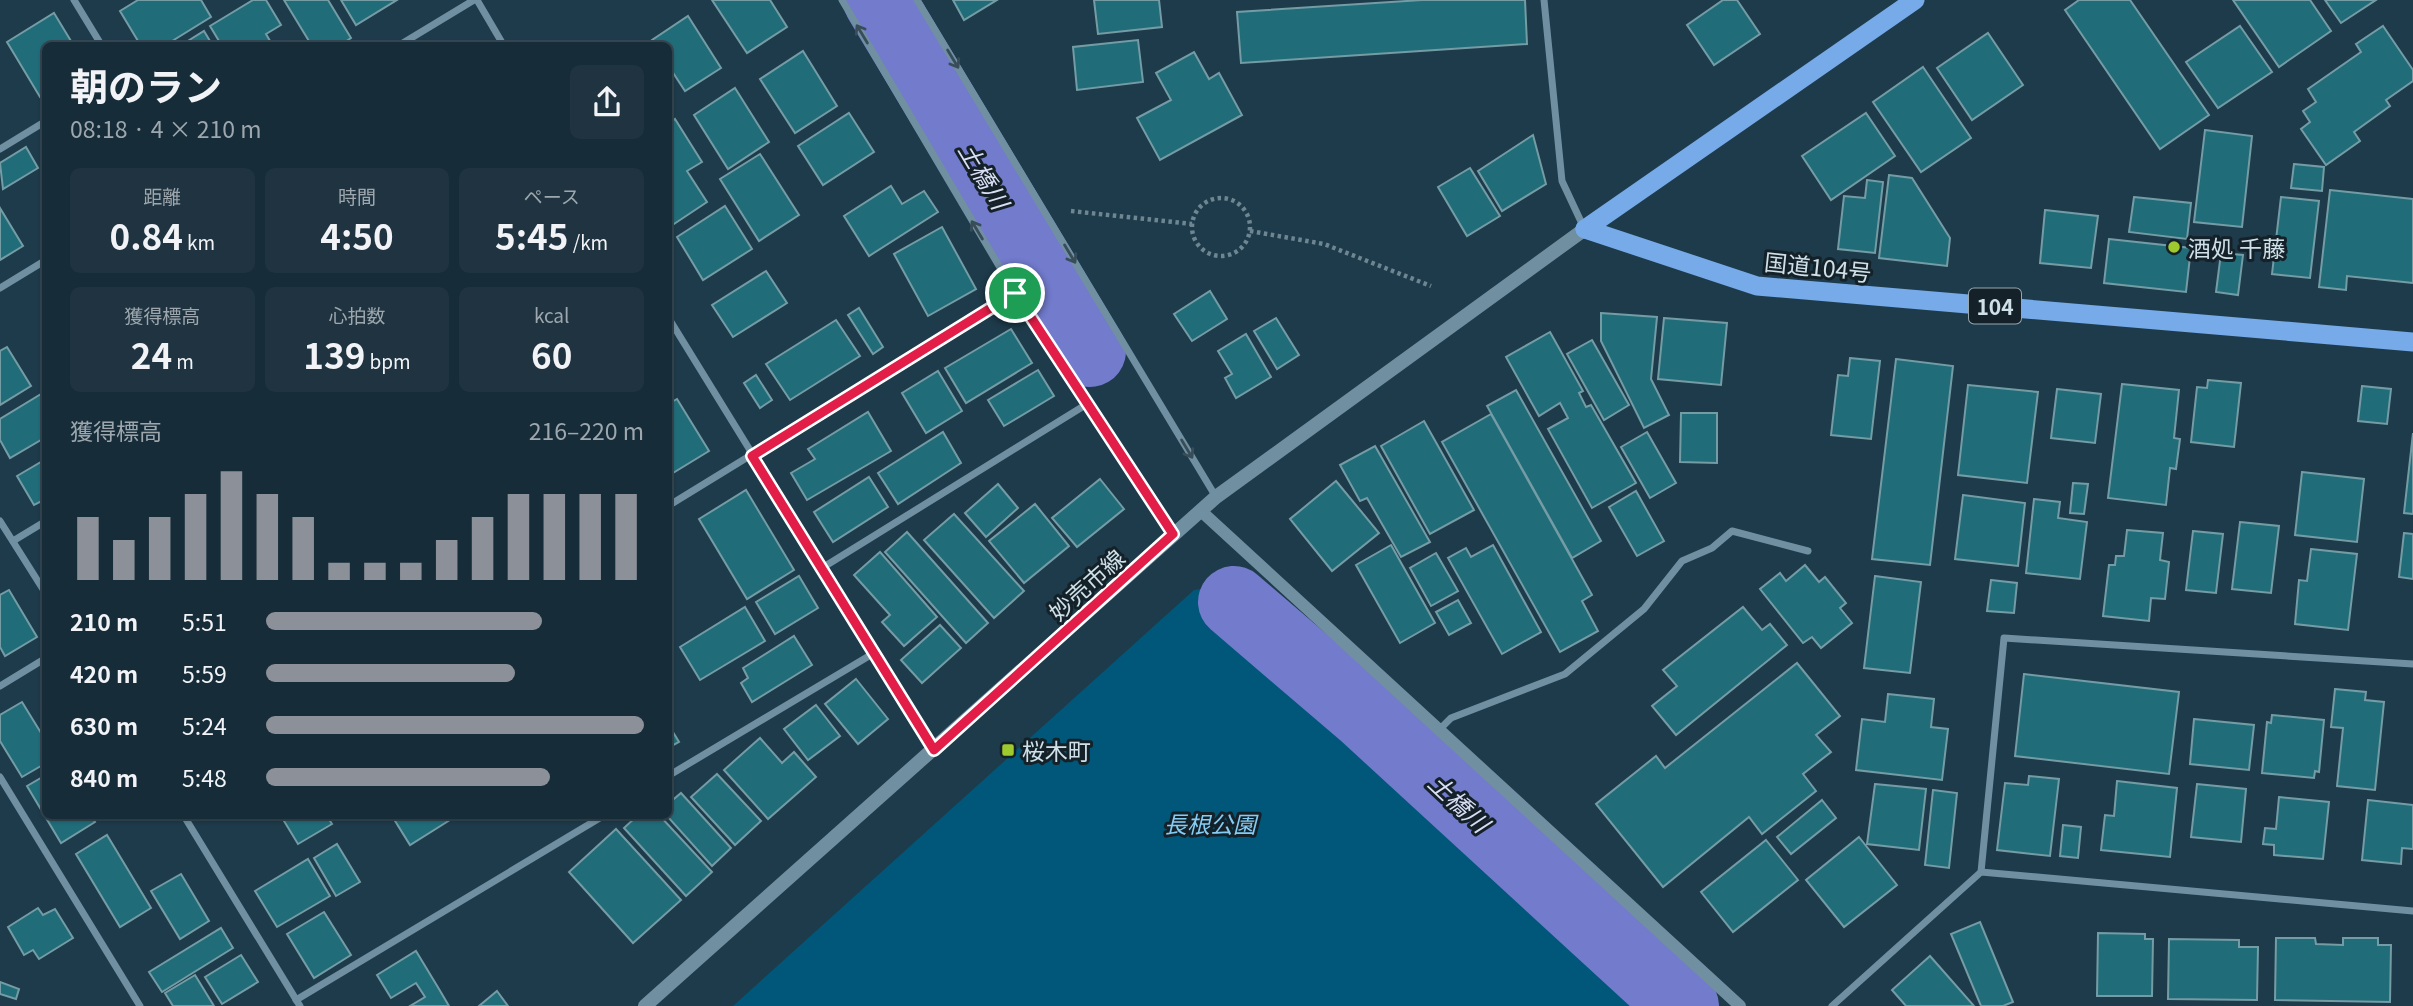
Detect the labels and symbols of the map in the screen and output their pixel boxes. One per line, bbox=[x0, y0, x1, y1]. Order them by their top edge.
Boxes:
one-way arrow bbox=[855, 24, 869, 44]
one-way arrow bbox=[946, 48, 960, 68]
water label: 土橋川 bbox=[951, 135, 1020, 217]
one-way arrow bbox=[970, 220, 984, 240]
place label: 酒処 千藤 bbox=[2188, 230, 2285, 264]
marker: 酒処 千藤 bbox=[2166, 239, 2182, 255]
one-way arrow bbox=[1063, 243, 1077, 263]
street label: 国道104号 bbox=[1763, 243, 1873, 289]
pin bbox=[985, 263, 1045, 323]
road number: 104 bbox=[1969, 288, 2021, 324]
one-way arrow bbox=[1180, 438, 1194, 458]
street label: 妙売市線 bbox=[1040, 541, 1132, 627]
place label: 桜木町 bbox=[1022, 733, 1091, 767]
marker: 桜木町 bbox=[1000, 742, 1016, 758]
water label: 土橋川 bbox=[1422, 765, 1500, 841]
park label: 長根公園 bbox=[1164, 806, 1259, 840]

